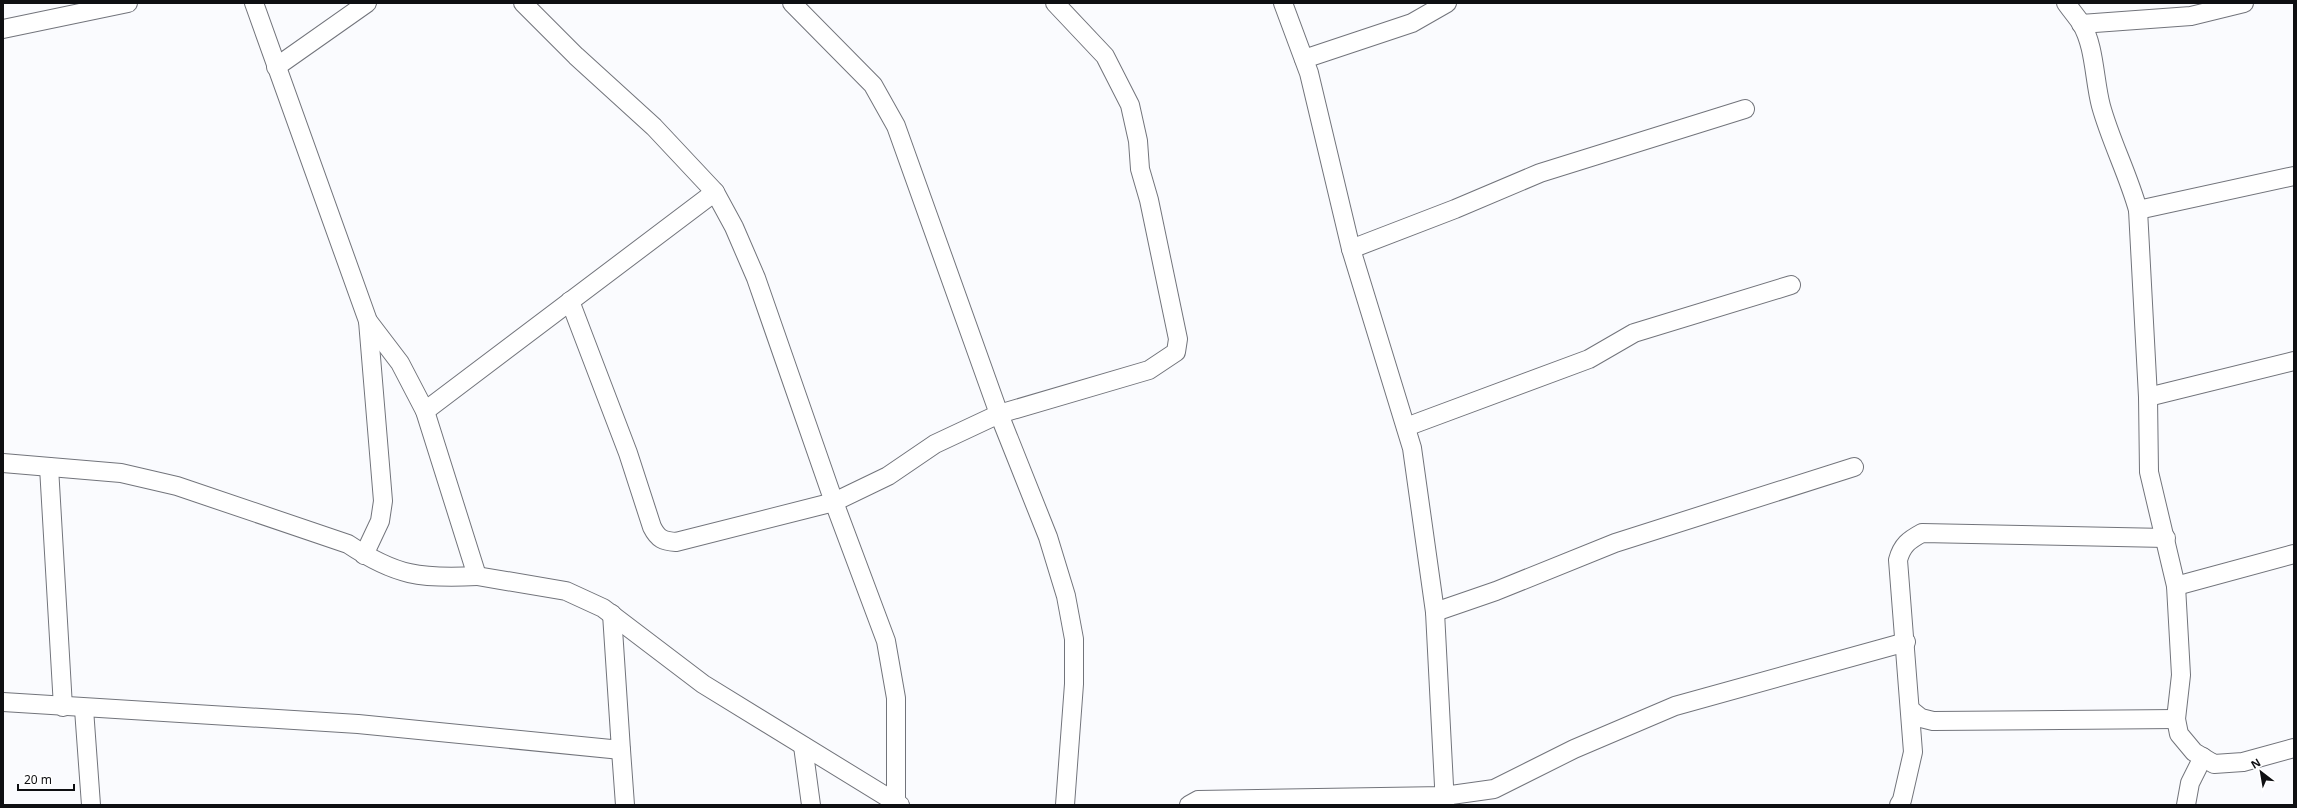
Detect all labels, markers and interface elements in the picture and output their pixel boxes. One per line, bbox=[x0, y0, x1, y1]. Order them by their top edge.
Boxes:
north arrow bbox=[2241, 752, 2281, 792]
text: N bbox=[2248, 754, 2263, 772]
scale bar bbox=[18, 766, 74, 792]
text: 20 m bbox=[24, 771, 52, 788]

